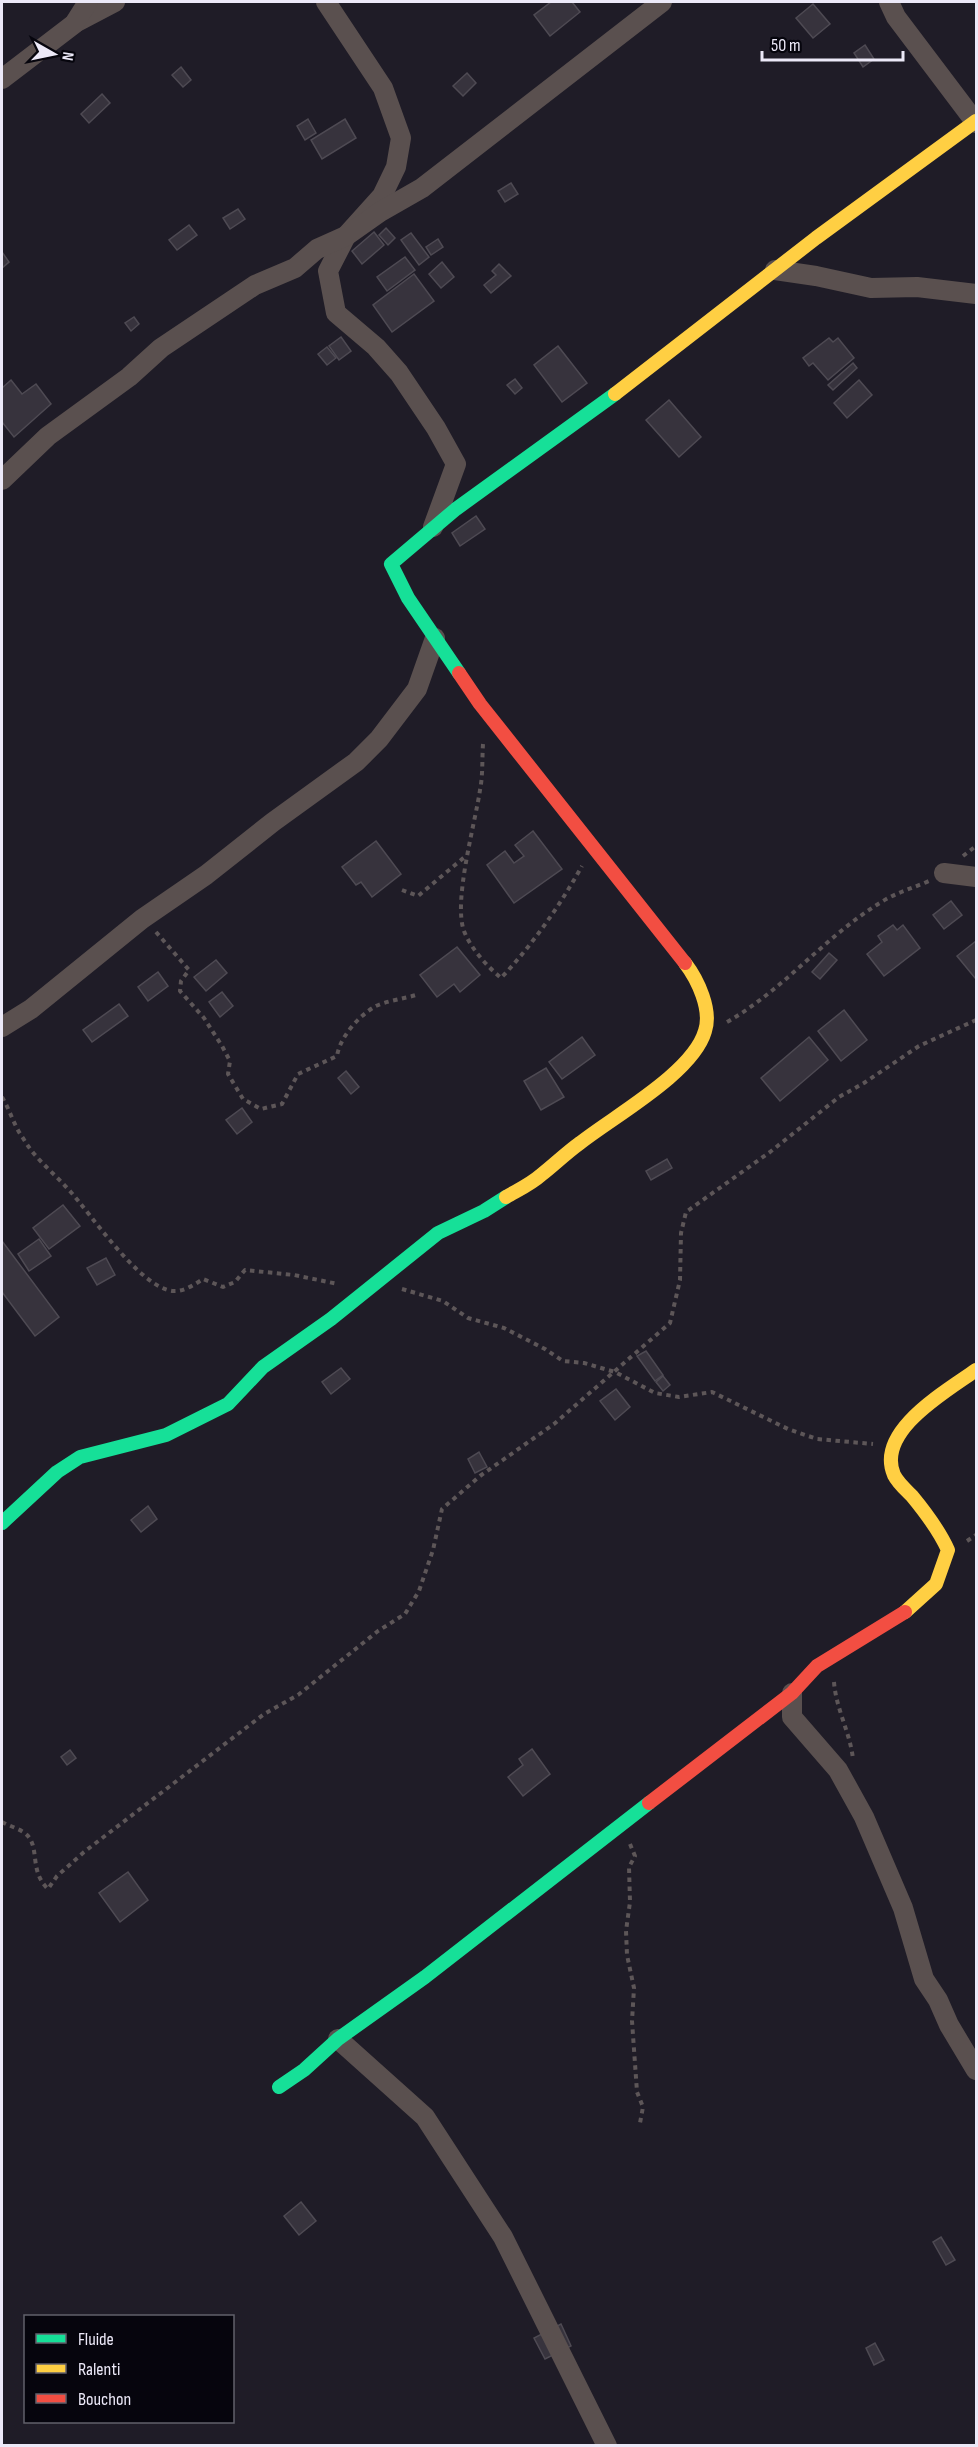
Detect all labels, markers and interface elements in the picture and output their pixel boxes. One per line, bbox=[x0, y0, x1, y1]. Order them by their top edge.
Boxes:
north arrow bbox=[24, 24, 84, 84]
scale bar bbox=[762, 24, 903, 62]
text: 50 m bbox=[771, 35, 801, 56]
text: N bbox=[57, 50, 77, 62]
legend bbox=[24, 2315, 234, 2423]
text: Fluide bbox=[78, 2329, 114, 2350]
text: Ralenti bbox=[78, 2359, 120, 2380]
text: Bouchon bbox=[78, 2389, 131, 2410]

